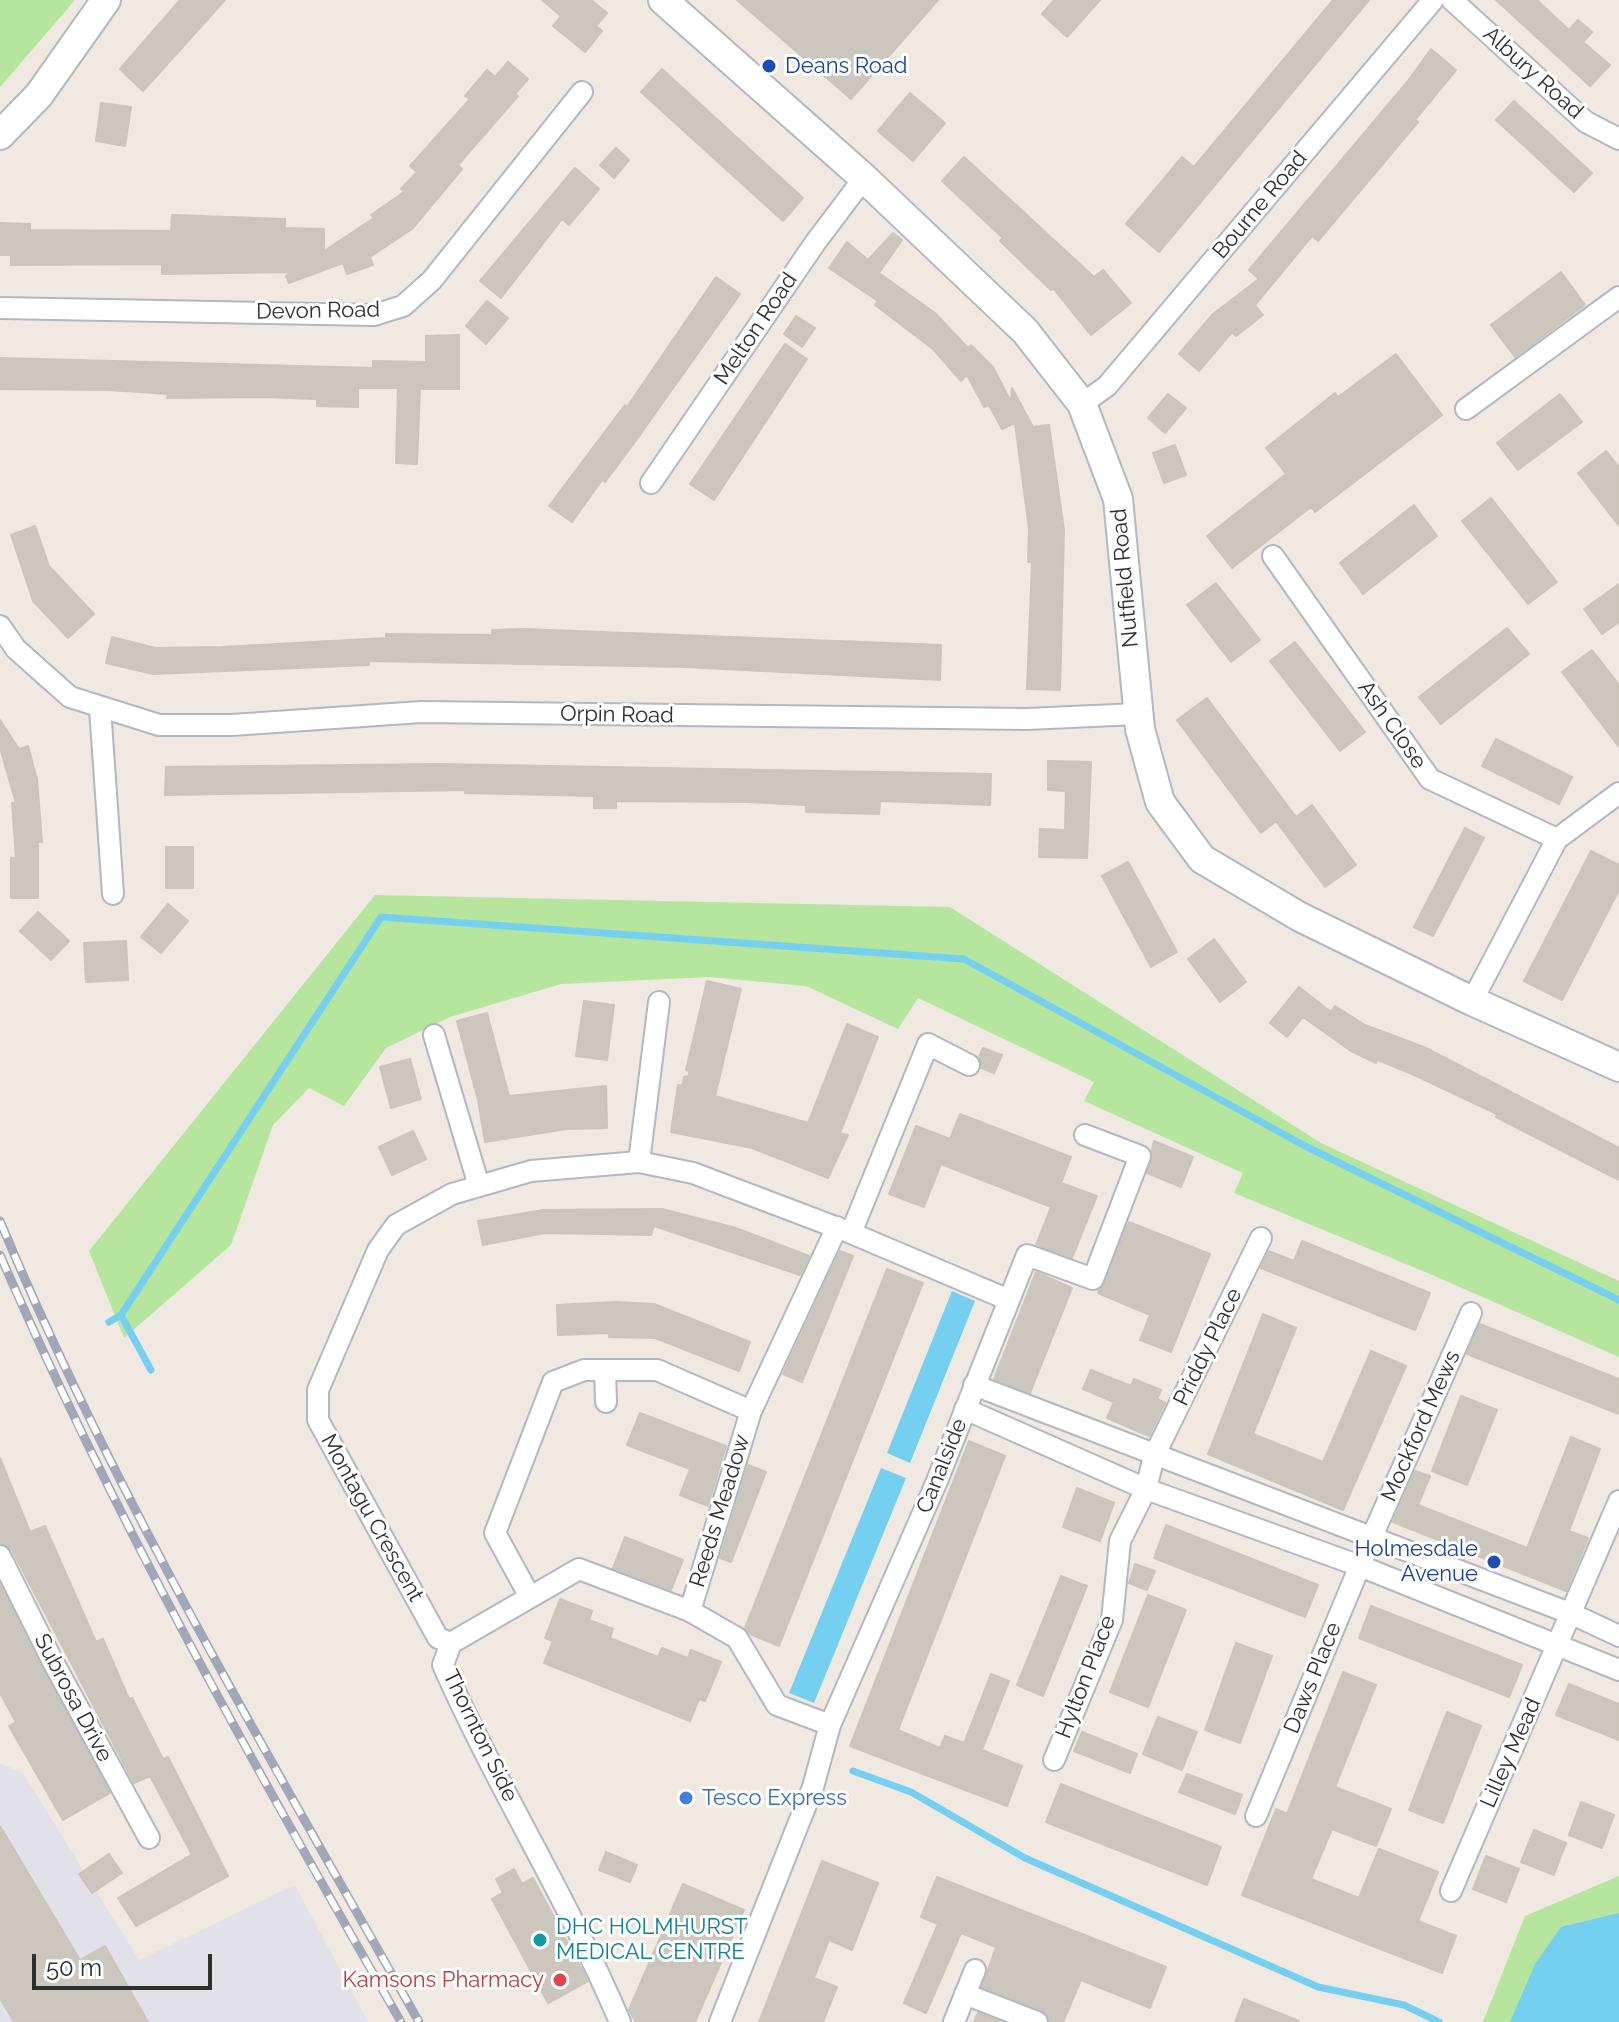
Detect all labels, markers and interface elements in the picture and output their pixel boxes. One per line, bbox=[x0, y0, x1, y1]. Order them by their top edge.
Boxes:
street label: Albury Road bbox=[1478, 21, 1588, 125]
place label: Deans Road bbox=[785, 53, 907, 79]
marker: Deans Road bbox=[760, 57, 778, 75]
street label: Bourne Road bbox=[1207, 146, 1313, 264]
street label: Melton Road bbox=[709, 268, 803, 390]
street label: Devon Road bbox=[256, 297, 380, 325]
street label: Nutfield Road bbox=[1106, 507, 1144, 649]
street label: Ash Close bbox=[1352, 676, 1432, 774]
street label: Orpin Road bbox=[560, 701, 674, 729]
street label: Priddy Place bbox=[1168, 1284, 1248, 1410]
street label: Mockford Mews bbox=[1376, 1346, 1466, 1506]
street label: Canalside bbox=[911, 1415, 973, 1517]
street label: Montagu Crescent bbox=[315, 1430, 429, 1606]
street label: Reeds Meadow bbox=[684, 1432, 756, 1590]
place label: Holmesdale Avenue bbox=[1355, 1536, 1478, 1588]
marker: Holmesdale Avenue bbox=[1485, 1553, 1503, 1571]
street label: Hylton Place bbox=[1050, 1612, 1122, 1742]
street label: Daws Place bbox=[1279, 1619, 1347, 1737]
street label: Subrosa Drive bbox=[28, 1629, 118, 1767]
street label: Thornton Side bbox=[437, 1666, 523, 1806]
street label: Lilley Mead bbox=[1475, 1694, 1547, 1812]
place label: Tesco Express bbox=[702, 1785, 847, 1811]
marker: Tesco Express bbox=[677, 1789, 695, 1807]
place label: DHC HOLMHURST MEDICAL CENTRE bbox=[556, 1914, 747, 1966]
marker: DHC HOLMHURST MEDICAL CENTRE bbox=[531, 1931, 549, 1949]
scale bar bbox=[36, 1938, 216, 1988]
text: 50 m bbox=[46, 1953, 102, 1982]
place label: Kamsons Pharmacy bbox=[343, 1967, 544, 1993]
marker: Kamsons Pharmacy bbox=[551, 1971, 569, 1989]

